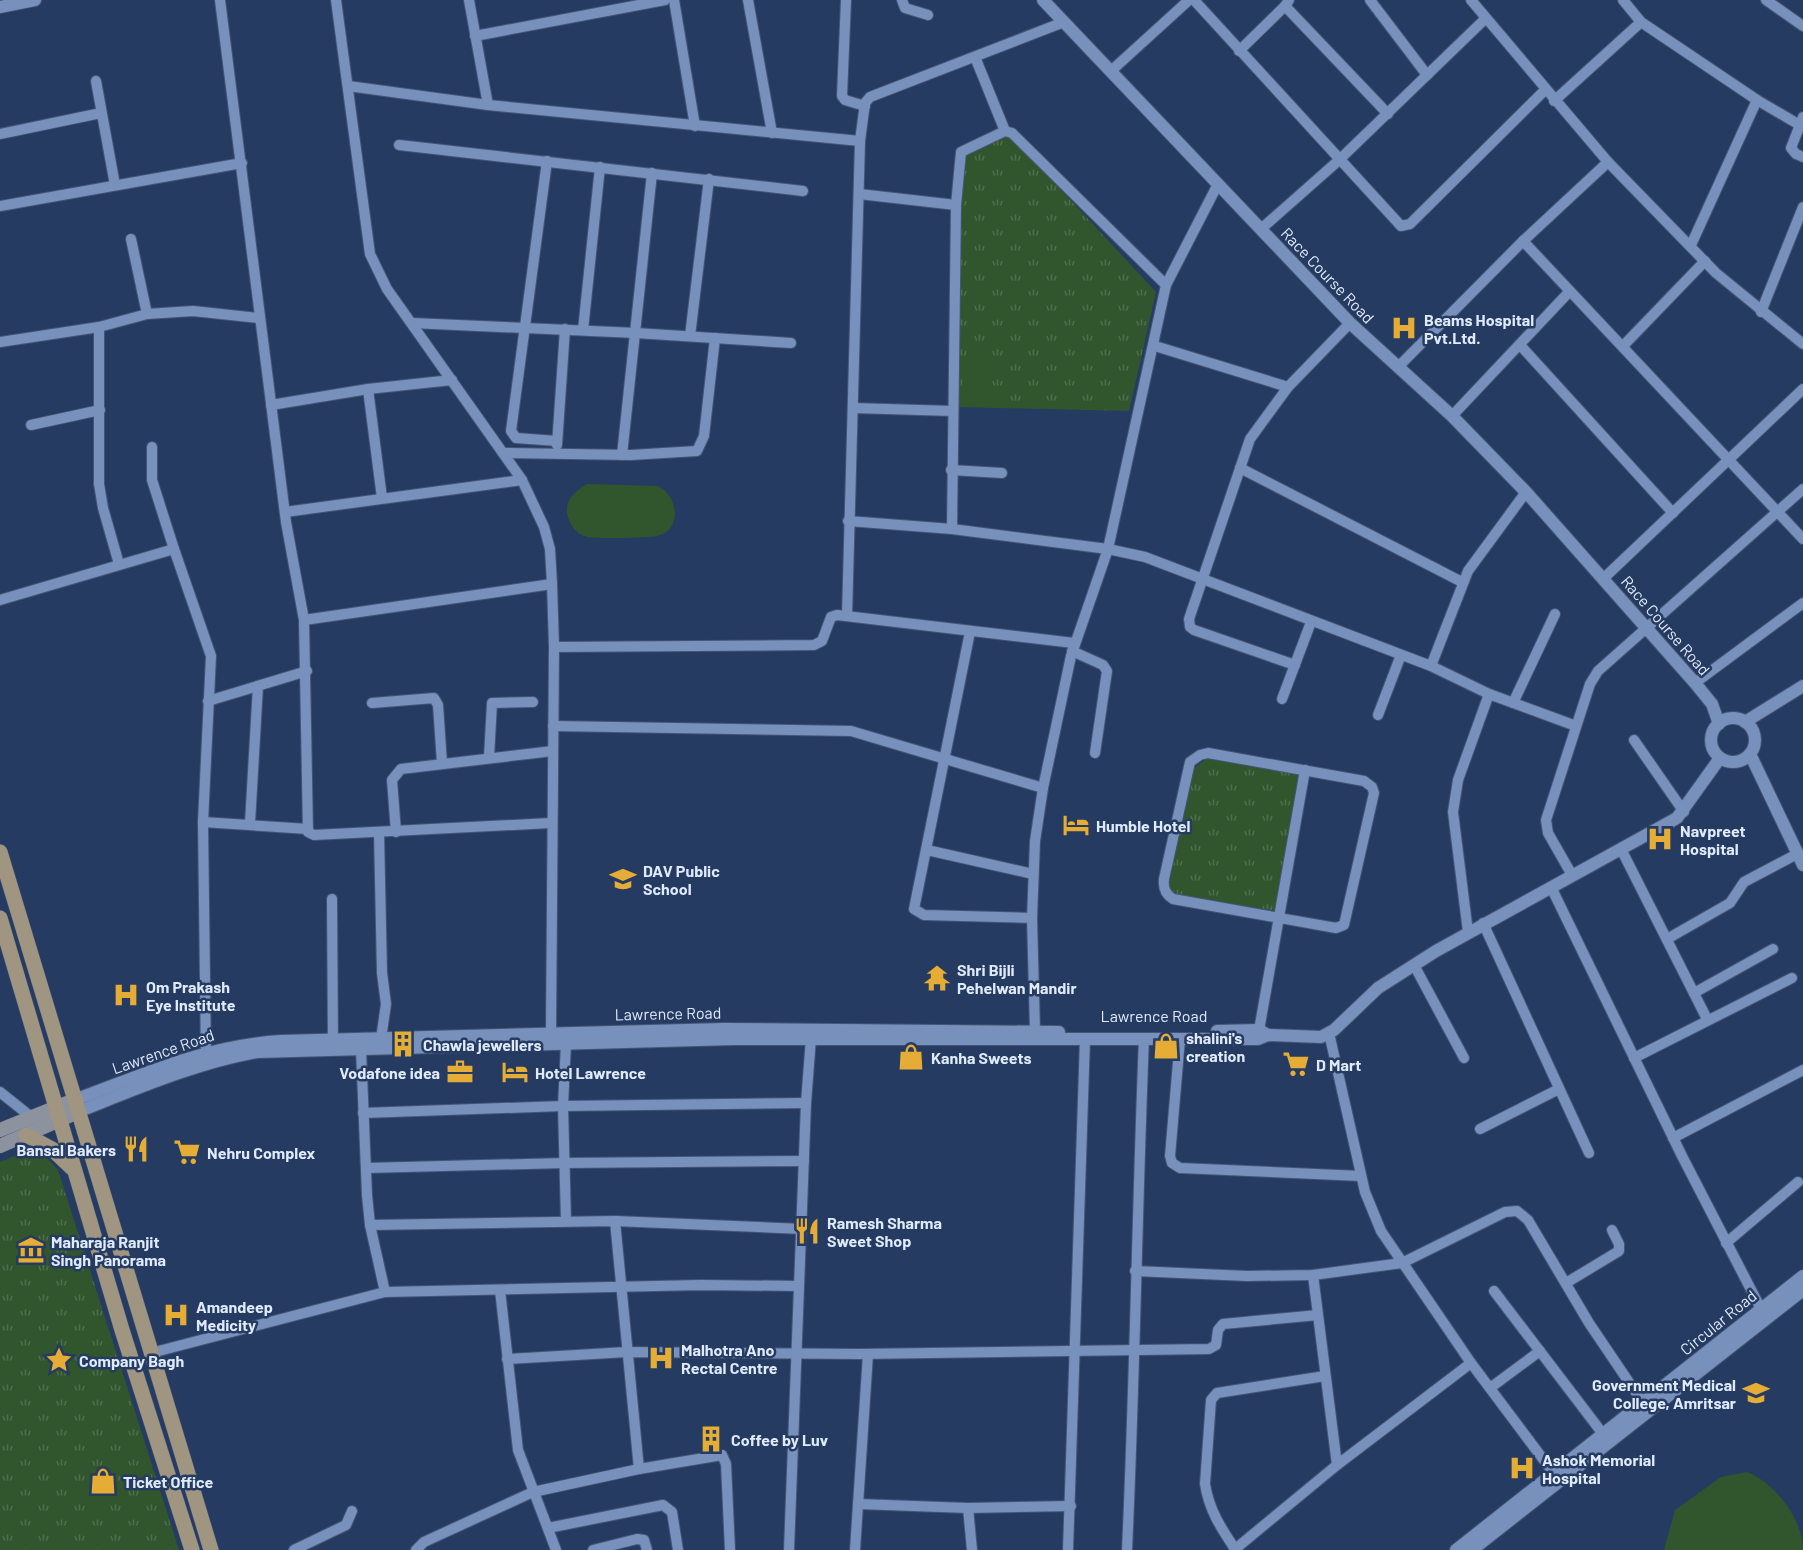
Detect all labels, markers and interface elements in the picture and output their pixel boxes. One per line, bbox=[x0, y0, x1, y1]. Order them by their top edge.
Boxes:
street label: Race Course Road bbox=[1278, 223, 1378, 327]
place label: Beams Hospital Pvt.Ltd. bbox=[1424, 310, 1534, 347]
hospital icon: Beams Hospital Pvt.Ltd. bbox=[1389, 313, 1419, 343]
street label: Race Course Road bbox=[1618, 571, 1714, 679]
hotel icon: Humble Hotel bbox=[1061, 810, 1091, 840]
place label: Humble Hotel bbox=[1096, 816, 1190, 835]
place label: Navpreet Hospital bbox=[1680, 821, 1746, 858]
hospital icon: Navpreet Hospital bbox=[1645, 824, 1675, 854]
place label: DAV Public School bbox=[643, 861, 720, 898]
school or university icon: DAV Public School bbox=[608, 864, 638, 894]
place label: Shri Bijli Pehelwan Mandir bbox=[957, 960, 1077, 997]
temple icon: Shri Bijli Pehelwan Mandir bbox=[922, 963, 952, 993]
place label: Om Prakash Eye Institute bbox=[146, 977, 236, 1014]
hospital icon: Om Prakash Eye Institute bbox=[111, 980, 141, 1010]
street label: Lawrence Road bbox=[614, 1003, 722, 1023]
street label: Lawrence Road bbox=[1101, 1006, 1207, 1025]
street label: Lawrence Road bbox=[109, 1025, 217, 1077]
place label: shalini's creation bbox=[1186, 1028, 1245, 1065]
building icon: Chawla jewellers bbox=[388, 1029, 418, 1059]
shop icon: shalini's creation bbox=[1151, 1031, 1181, 1061]
place label: Chawla jewellers bbox=[423, 1035, 541, 1054]
shop icon: Kanha Sweets bbox=[896, 1042, 926, 1072]
place label: Kanha Sweets bbox=[931, 1048, 1032, 1067]
supermarket icon: D Mart bbox=[1281, 1049, 1311, 1079]
place label: D Mart bbox=[1316, 1055, 1361, 1074]
office icon: Vodafone idea bbox=[445, 1057, 475, 1087]
hotel icon: Hotel Lawrence bbox=[500, 1057, 530, 1087]
place label: Vodafone idea bbox=[339, 1063, 440, 1082]
place label: Hotel Lawrence bbox=[535, 1063, 646, 1082]
restaurant icon: Bansal Bakers bbox=[121, 1134, 151, 1164]
supermarket icon: Nehru Complex bbox=[172, 1137, 202, 1167]
place label: Bansal Bakers bbox=[16, 1140, 116, 1159]
place label: Nehru Complex bbox=[207, 1143, 316, 1162]
place label: Ramesh Sharma Sweet Shop bbox=[827, 1213, 942, 1250]
restaurant icon: Ramesh Sharma Sweet Shop bbox=[792, 1216, 822, 1246]
place label: Maharaja Ranjit Singh Panorama bbox=[51, 1232, 166, 1269]
museum icon: Maharaja Ranjit Singh Panorama bbox=[16, 1235, 46, 1265]
street label: Circular Road bbox=[1676, 1285, 1760, 1359]
place label: Amandeep Medicity bbox=[196, 1297, 273, 1334]
hospital icon: Amandeep Medicity bbox=[161, 1300, 191, 1330]
place label: Malhotra Ano Rectal Centre bbox=[681, 1340, 778, 1377]
hospital icon: Malhotra Ano Rectal Centre bbox=[646, 1343, 676, 1373]
place icon: Company Bagh bbox=[44, 1345, 74, 1375]
place label: Company Bagh bbox=[79, 1351, 184, 1370]
place label: Government Medical College, Amritsar bbox=[1592, 1375, 1736, 1412]
school or university icon: Government Medical College, Amritsar bbox=[1741, 1378, 1771, 1408]
building icon: Coffee by Luv bbox=[696, 1424, 726, 1454]
place label: Coffee by Luv bbox=[731, 1430, 828, 1449]
place label: Ashok Memorial Hospital bbox=[1542, 1450, 1655, 1487]
hospital icon: Ashok Memorial Hospital bbox=[1507, 1453, 1537, 1483]
shop icon: Ticket Office bbox=[88, 1466, 118, 1496]
place label: Ticket Office bbox=[123, 1472, 214, 1491]

